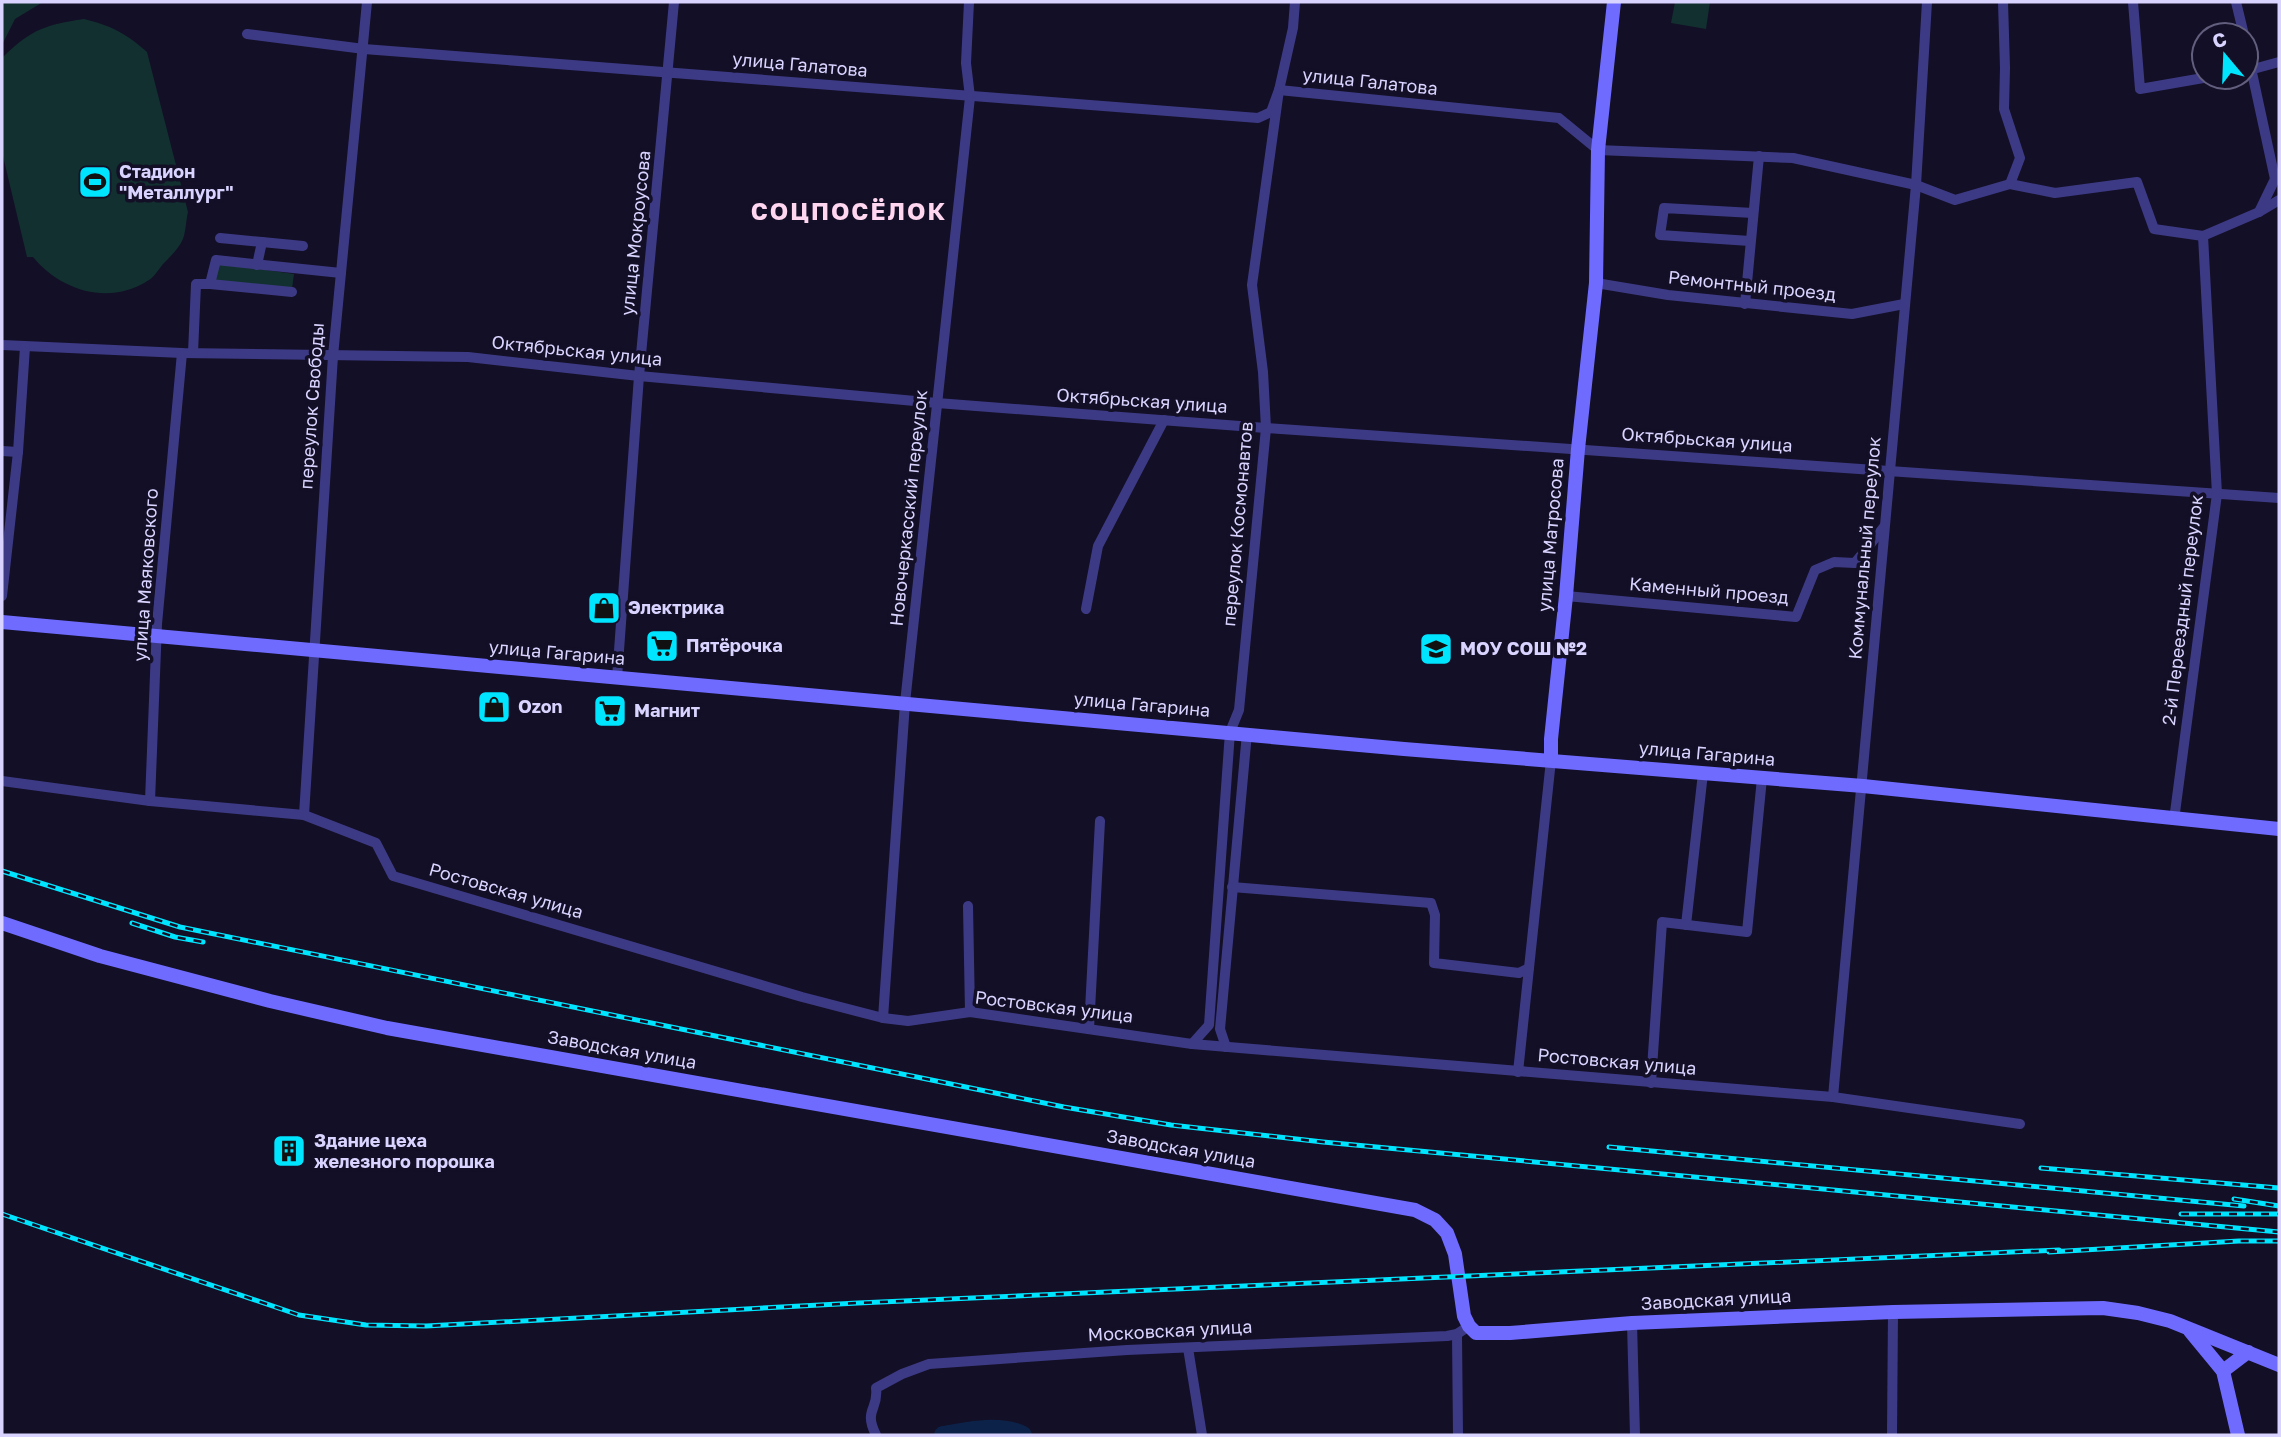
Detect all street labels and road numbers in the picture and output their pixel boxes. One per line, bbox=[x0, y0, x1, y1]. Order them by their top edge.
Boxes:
street label: улица Галатова bbox=[731, 47, 869, 81]
street label: улица Галатова bbox=[1301, 63, 1439, 99]
street label: улица Мокроусова bbox=[615, 149, 655, 317]
street label: Ремонтный проезд bbox=[1667, 265, 1837, 305]
street label: переулок Свободы bbox=[294, 322, 328, 490]
street label: Октябрьская улица bbox=[491, 330, 664, 370]
street label: Октябрьская улица bbox=[1056, 383, 1228, 417]
street label: Новочеркасский переулок bbox=[885, 389, 931, 627]
street label: переулок Космонавтов bbox=[1217, 421, 1257, 627]
street label: Октябрьская улица bbox=[1621, 422, 1793, 456]
street label: Коммунальный переулок bbox=[1843, 436, 1885, 660]
street label: улица Матросова bbox=[1532, 457, 1568, 613]
street label: улица Маяковского bbox=[128, 488, 162, 662]
street label: 2-й Переездный переулок bbox=[2157, 493, 2207, 727]
street label: Каменный проезд bbox=[1628, 572, 1790, 608]
street label: улица Гагарина bbox=[488, 635, 626, 669]
street label: улица Гагарина bbox=[1073, 687, 1211, 721]
street label: улица Гагарина bbox=[1638, 736, 1776, 770]
street label: Ростовская улица bbox=[427, 857, 586, 923]
street label: Ростовская улица bbox=[974, 985, 1135, 1027]
street label: Заводская улица bbox=[546, 1025, 698, 1073]
street label: Ростовская улица bbox=[1537, 1043, 1697, 1079]
street label: Заводская улица bbox=[1105, 1124, 1257, 1172]
street label: Заводская улица bbox=[1640, 1284, 1792, 1314]
street label: Московская улица bbox=[1087, 1315, 1253, 1345]

